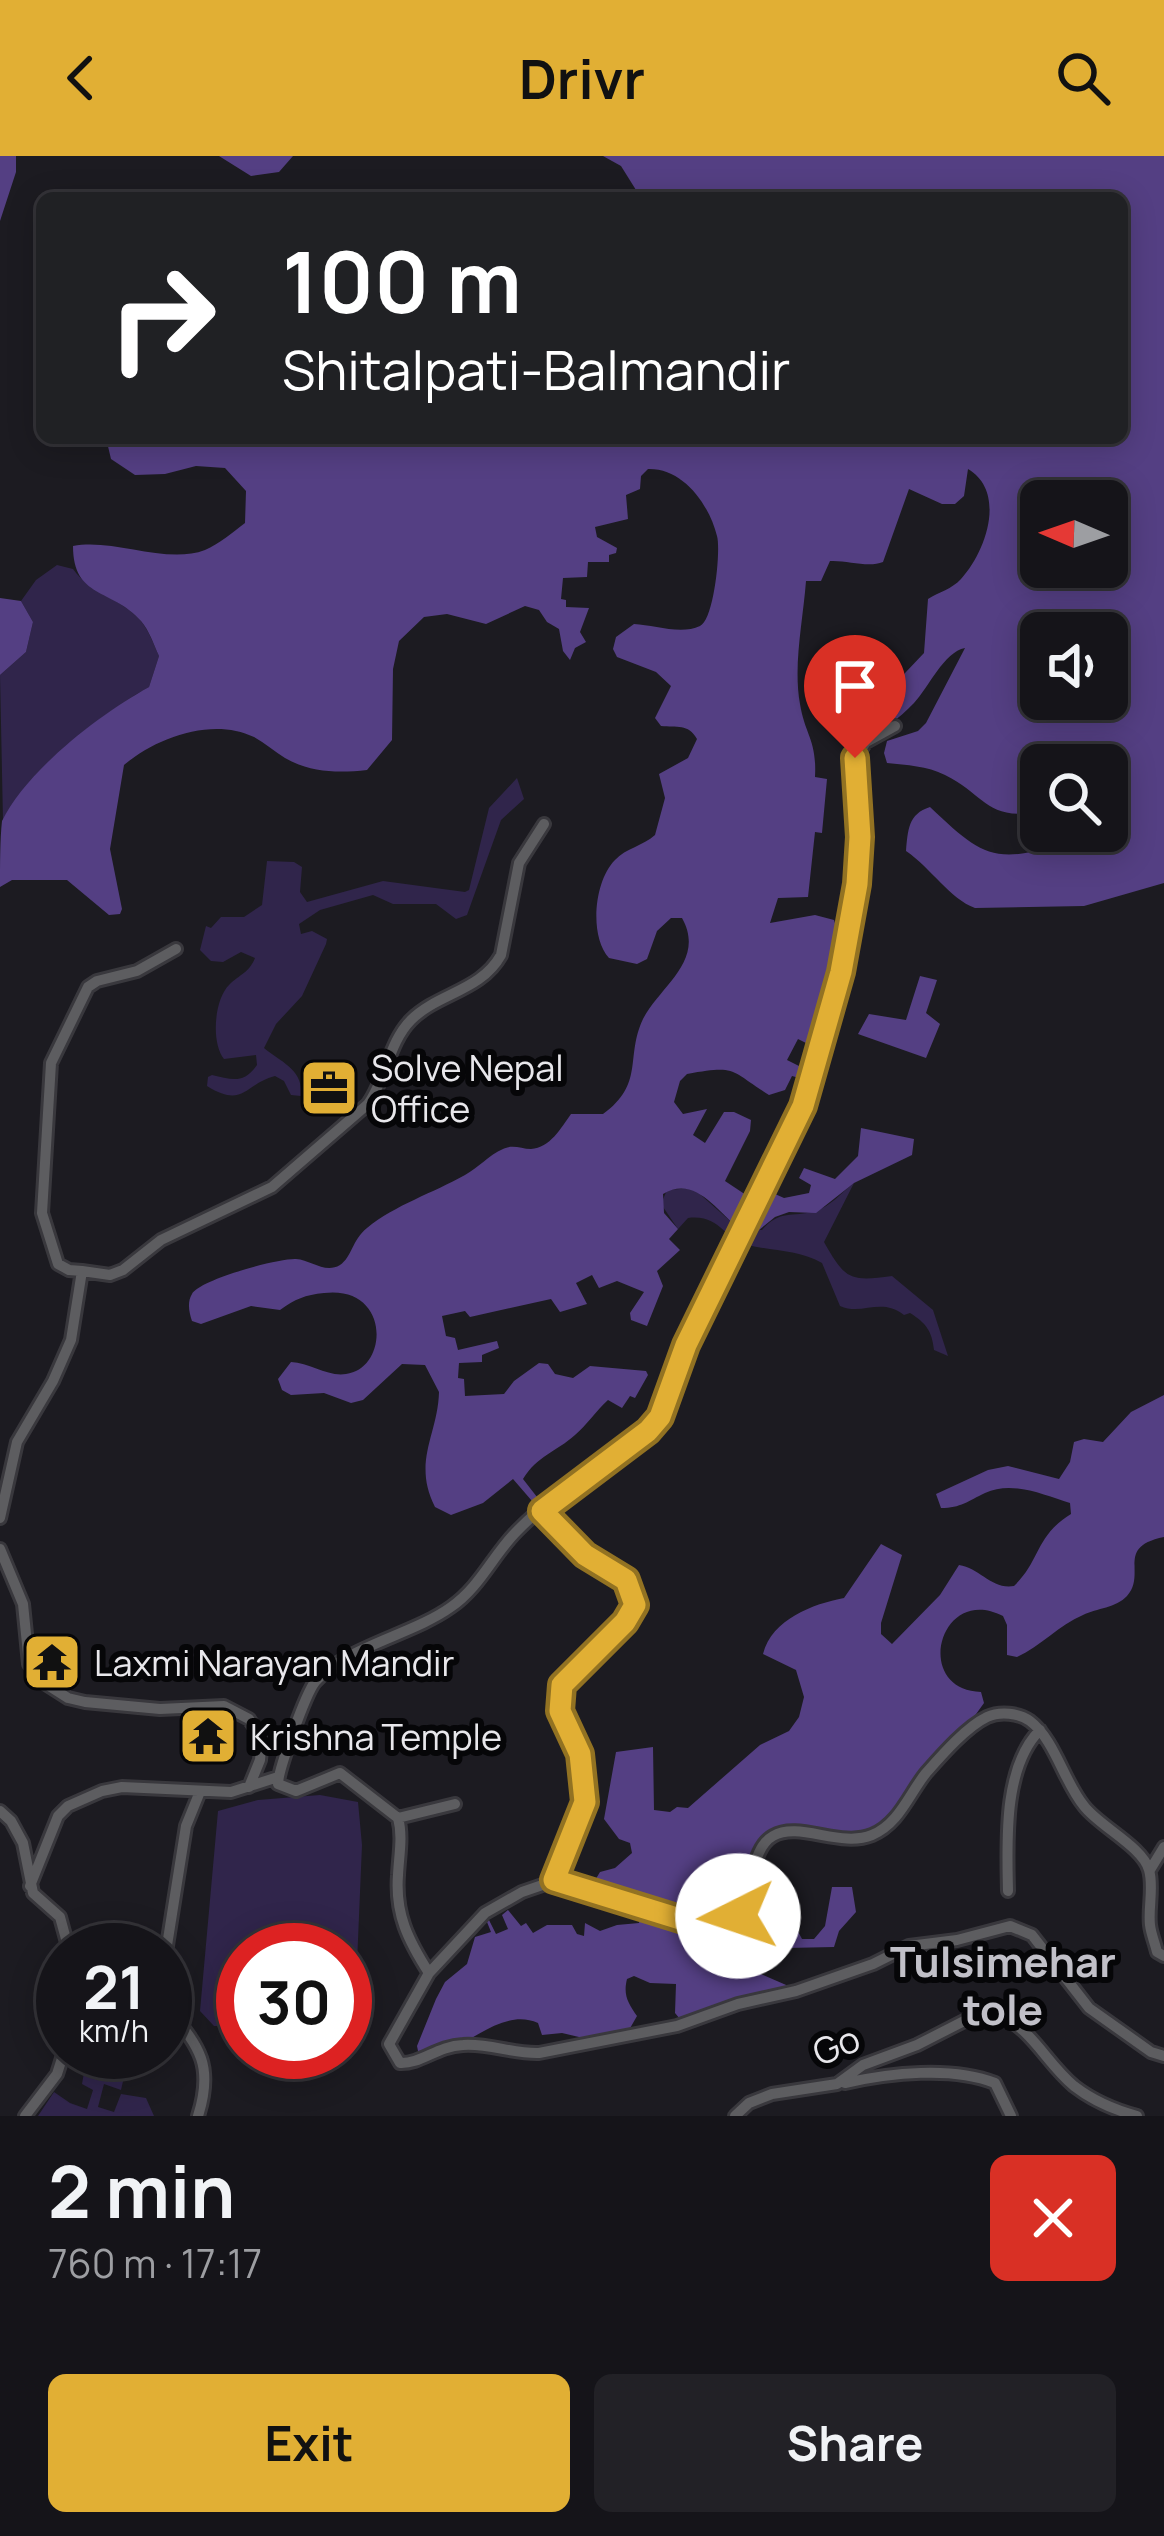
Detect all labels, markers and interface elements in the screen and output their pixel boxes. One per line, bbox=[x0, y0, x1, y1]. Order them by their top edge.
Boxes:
text: Drivr bbox=[519, 41, 645, 115]
icon: back bbox=[48, 45, 114, 111]
icon: search bbox=[1050, 45, 1116, 111]
text: 100 m bbox=[282, 223, 522, 338]
icon: right bbox=[84, 240, 240, 396]
text: Shitalpati-Balmandir bbox=[282, 332, 791, 406]
north arrow bbox=[1020, 480, 1128, 588]
map controls bbox=[1020, 480, 1128, 852]
button: sound bbox=[1020, 612, 1128, 720]
pin bbox=[804, 635, 906, 758]
icon: arrive bbox=[822, 653, 888, 719]
button: search bbox=[1020, 744, 1128, 852]
place label: Solve Nepal Office bbox=[371, 1043, 564, 1133]
office icon: Solve Nepal Office bbox=[298, 1057, 360, 1119]
temple icon: Laxmi Narayan Mandir bbox=[21, 1631, 83, 1693]
place label: Laxmi Narayan Mandir bbox=[94, 1638, 454, 1687]
temple icon: Krishna Temple bbox=[177, 1705, 239, 1767]
place label: Krishna Temple bbox=[250, 1712, 502, 1761]
position arrow bbox=[675, 1853, 801, 1979]
speed limit sign: 30 bbox=[216, 1923, 372, 2079]
district label: Tulsimehar tole bbox=[890, 1932, 1116, 2038]
text: 21 bbox=[83, 1945, 145, 2027]
text: km/h bbox=[79, 2010, 149, 2051]
street label: Go bbox=[805, 2013, 867, 2077]
text: 2 min bbox=[48, 2141, 235, 2240]
button: close bbox=[990, 2155, 1116, 2281]
text: 760 m · 17:17 bbox=[48, 2236, 262, 2290]
button: Exit bbox=[48, 2374, 570, 2512]
button: Share bbox=[594, 2374, 1116, 2512]

